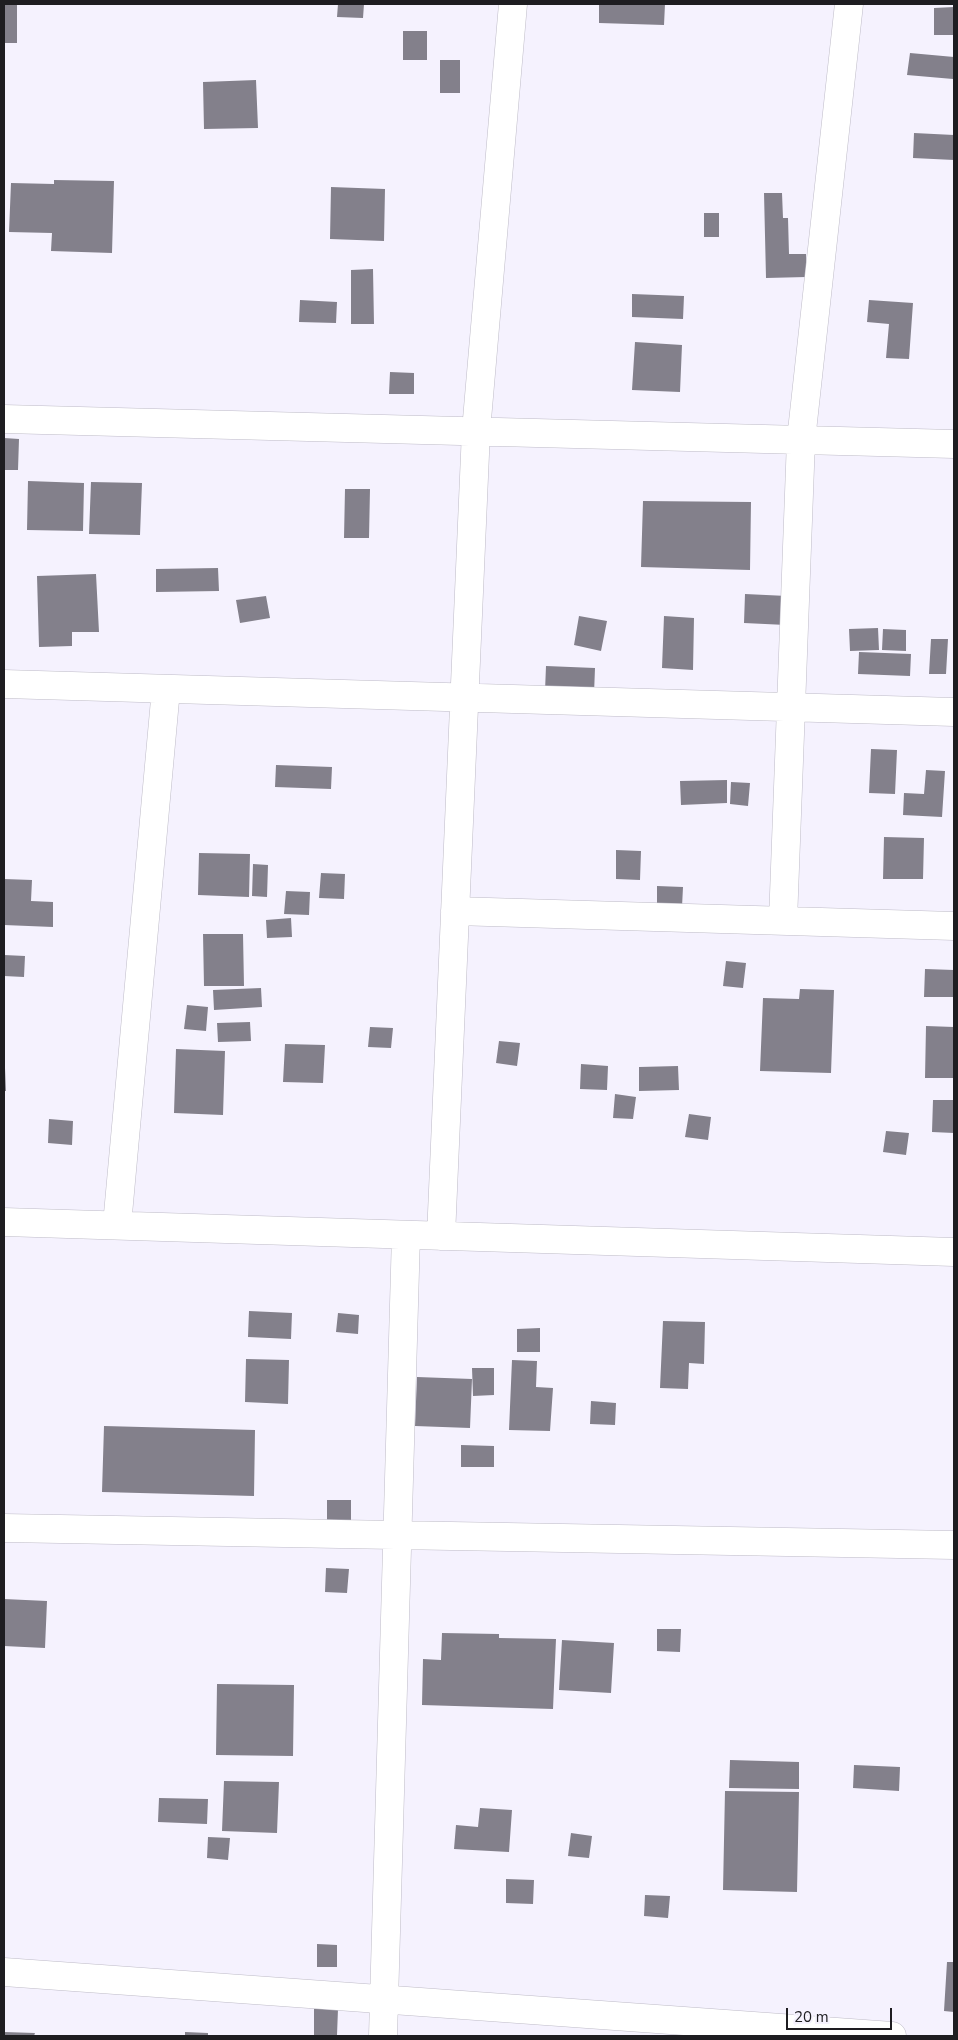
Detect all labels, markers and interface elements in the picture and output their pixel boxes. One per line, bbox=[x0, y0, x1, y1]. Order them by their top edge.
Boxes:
scale bar bbox=[788, 1998, 894, 2030]
text: 20 m bbox=[794, 2007, 829, 2027]

